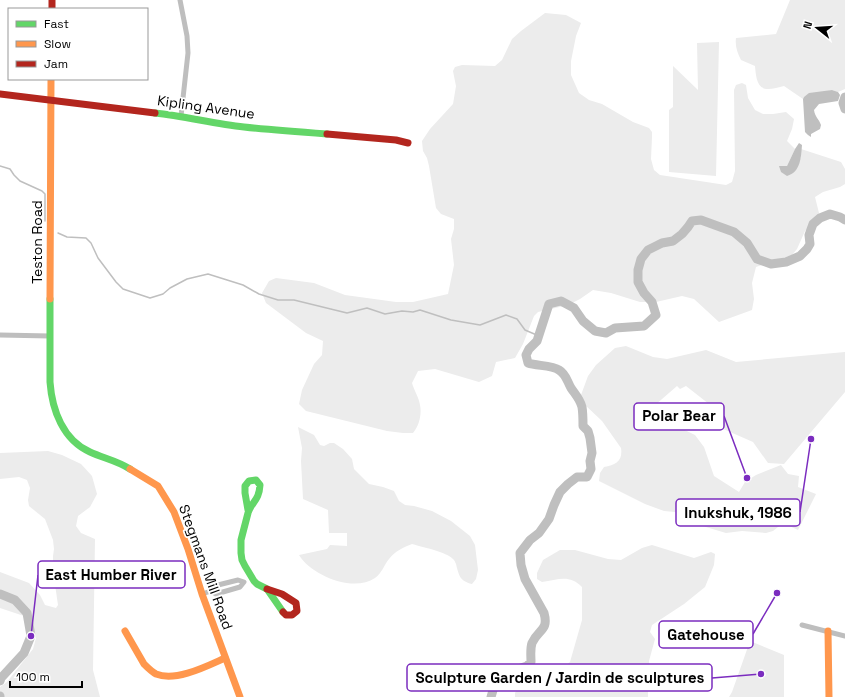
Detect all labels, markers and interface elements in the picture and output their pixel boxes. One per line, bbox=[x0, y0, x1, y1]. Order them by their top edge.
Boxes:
legend bbox=[8, 8, 148, 80]
north arrow bbox=[797, 8, 837, 48]
text: Fast bbox=[44, 16, 69, 32]
text: N bbox=[800, 20, 815, 31]
text: Slow bbox=[44, 36, 71, 52]
text: Jam bbox=[44, 56, 68, 72]
street label: Kipling Avenue bbox=[156, 91, 256, 123]
street label: Teston Road bbox=[28, 200, 46, 284]
callout: Polar Bear bbox=[634, 403, 724, 430]
text: Polar Bear bbox=[642, 406, 716, 425]
callout: Inukshuk, 1986 bbox=[676, 499, 800, 526]
street label: Stegmans Mill Road bbox=[175, 502, 237, 632]
text: Inukshuk, 1986 bbox=[684, 503, 792, 522]
callout: East Humber River bbox=[38, 561, 185, 588]
text: East Humber River bbox=[45, 565, 177, 584]
callout: Gatehouse bbox=[659, 621, 753, 648]
text: Gatehouse bbox=[667, 625, 745, 644]
scale bar bbox=[10, 663, 82, 689]
callout: Sculpture Garden / Jardin de sculptures bbox=[407, 664, 712, 691]
text: Sculpture Garden / Jardin de sculptures bbox=[416, 668, 705, 687]
text: 100 m bbox=[16, 669, 50, 685]

